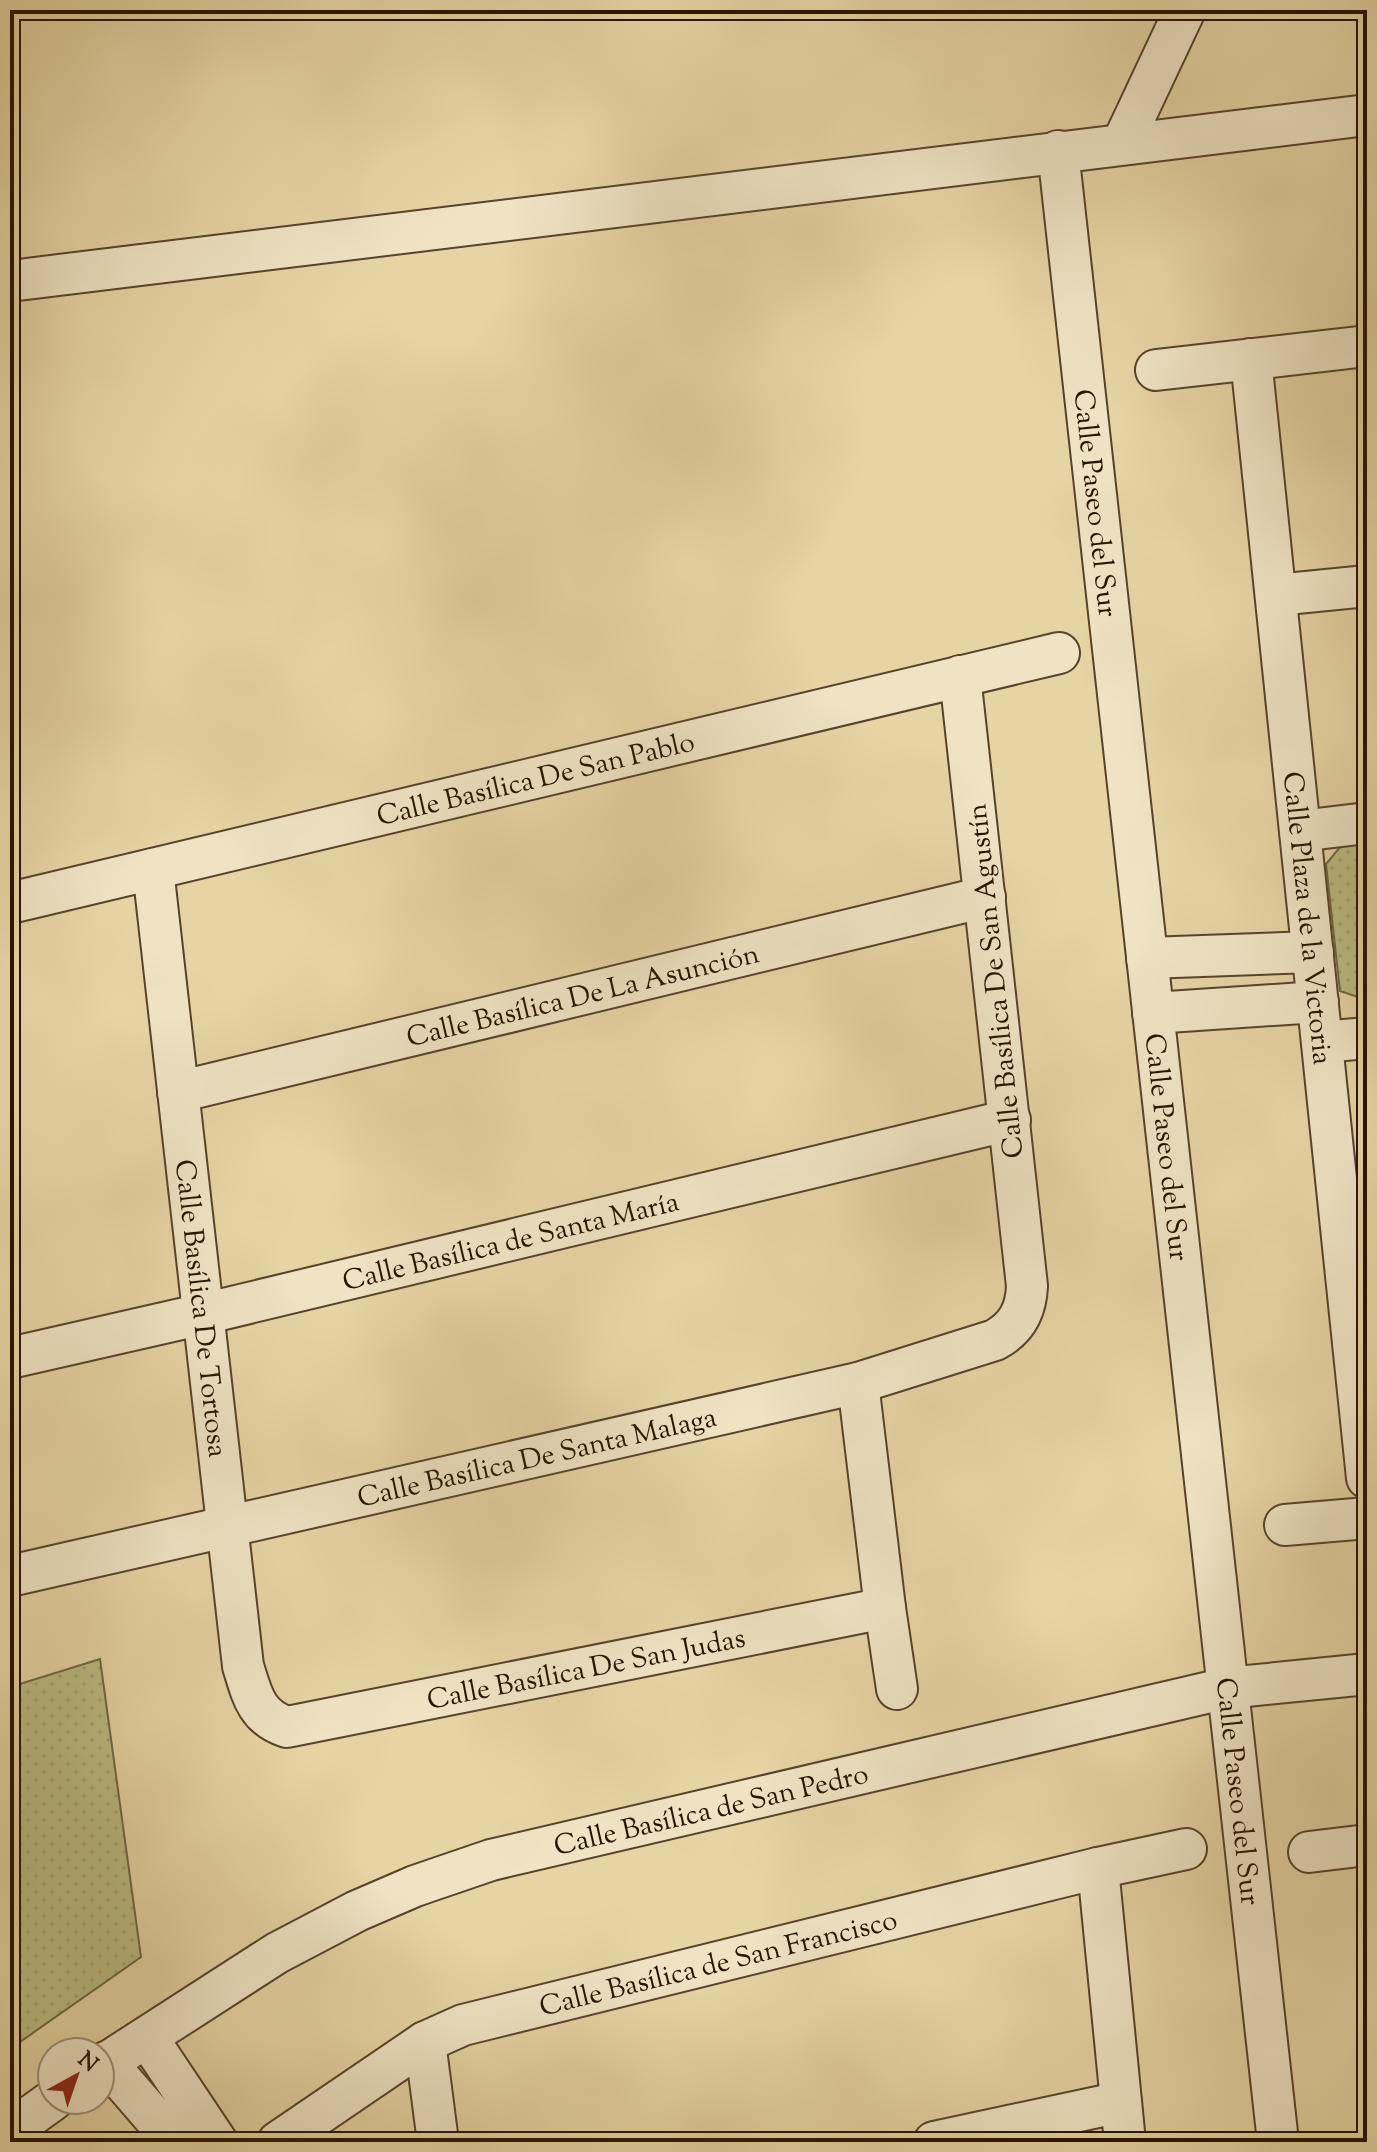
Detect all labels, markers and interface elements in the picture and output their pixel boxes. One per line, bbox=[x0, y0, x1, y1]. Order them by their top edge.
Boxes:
street label: Calle Paseo del Sur bbox=[1061, 387, 1126, 620]
street label: Calle Basílica De San Pablo bbox=[373, 724, 699, 838]
street label: Calle Plaza de la Victoria bbox=[1271, 770, 1341, 1067]
street label: Calle Basílica De San Agustín bbox=[958, 801, 1036, 1160]
street label: Calle Basílica De La Asunción bbox=[403, 935, 764, 1059]
street label: Calle Paseo del Sur bbox=[1133, 1031, 1198, 1264]
street label: Calle Basílica De Tortosa bbox=[163, 1158, 236, 1460]
street label: Calle Basílica de Santa María bbox=[339, 1183, 683, 1303]
street label: Calle Basílica De Santa Malaga bbox=[354, 1399, 721, 1519]
street label: Calle Basílica De San Judas bbox=[424, 1619, 749, 1722]
street label: Calle Paseo del Sur bbox=[1204, 1675, 1269, 1908]
street label: Calle Basílica de San Pedro bbox=[550, 1755, 873, 1868]
street label: Calle Basílica de San Francisco bbox=[536, 1901, 902, 2028]
north arrow bbox=[36, 2036, 116, 2116]
text: N bbox=[70, 2045, 104, 2081]

